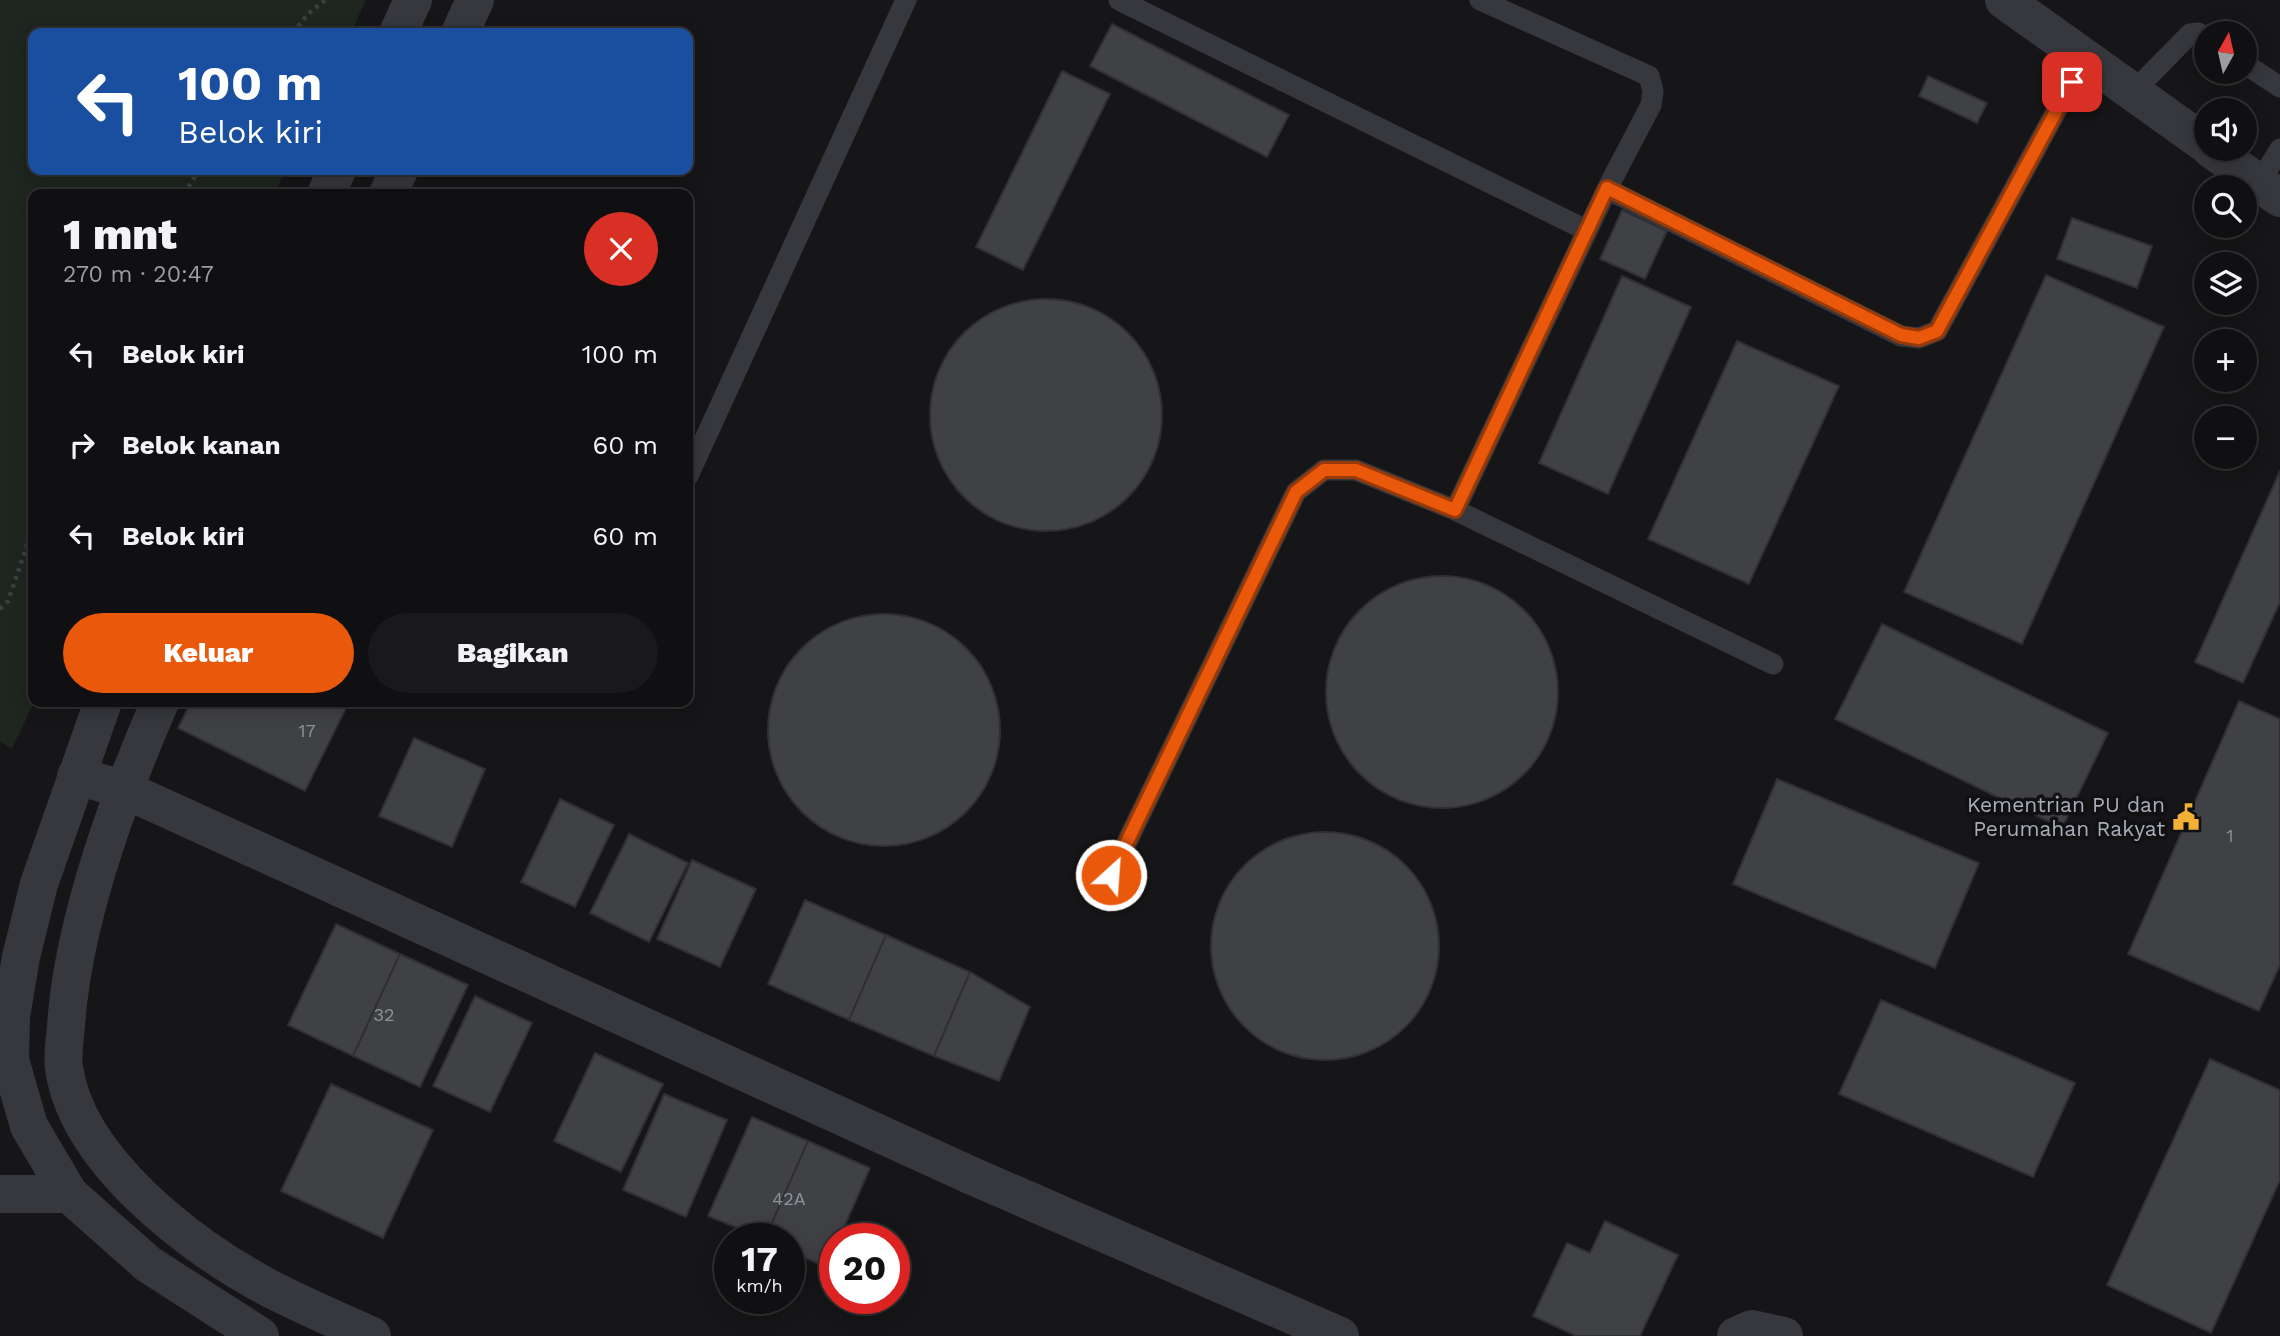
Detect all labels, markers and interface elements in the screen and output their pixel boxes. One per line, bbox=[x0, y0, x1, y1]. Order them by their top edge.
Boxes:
north arrow bbox=[2194, 21, 2258, 84]
map controls bbox=[2194, 21, 2257, 469]
pin bbox=[2042, 52, 2102, 112]
text: 100 m bbox=[178, 54, 322, 112]
icon: left bbox=[63, 56, 154, 147]
icon: arrive bbox=[2053, 63, 2091, 101]
button: sound bbox=[2194, 98, 2257, 161]
text: Belok kiri bbox=[178, 113, 323, 151]
button: search bbox=[2194, 175, 2257, 238]
text: 1 mnt bbox=[63, 210, 177, 259]
button: close bbox=[584, 212, 658, 286]
button: layers bbox=[2194, 252, 2257, 315]
text: 270 m · 20:47 bbox=[63, 261, 214, 288]
button: + bbox=[2194, 329, 2257, 392]
icon: left bbox=[63, 335, 101, 373]
text: Belok kiri bbox=[122, 339, 245, 369]
text: 100 m bbox=[582, 339, 658, 369]
button: − bbox=[2194, 406, 2257, 469]
icon: right bbox=[63, 426, 101, 464]
text: Belok kanan bbox=[122, 430, 281, 460]
text: 60 m bbox=[592, 430, 658, 460]
icon: left bbox=[63, 517, 101, 555]
text: Belok kiri bbox=[122, 521, 245, 551]
text: 60 m bbox=[592, 521, 658, 551]
button: Keluar bbox=[63, 613, 354, 693]
button: Bagikan bbox=[368, 613, 658, 693]
house number: 17 bbox=[298, 720, 316, 741]
place label: Kementrian PU dan Perumahan Rakyat bbox=[1967, 792, 2165, 841]
public building icon: Kementrian PU dan Perumahan Rakyat bbox=[2171, 802, 2201, 832]
house number: 1 bbox=[2226, 825, 2234, 846]
position arrow bbox=[1074, 838, 1148, 912]
house number: 32 bbox=[374, 1004, 395, 1025]
house number: 42A bbox=[772, 1188, 806, 1209]
speed limit sign: 20 bbox=[819, 1223, 910, 1314]
text: 17 bbox=[741, 1238, 778, 1280]
text: km/h bbox=[736, 1275, 783, 1296]

